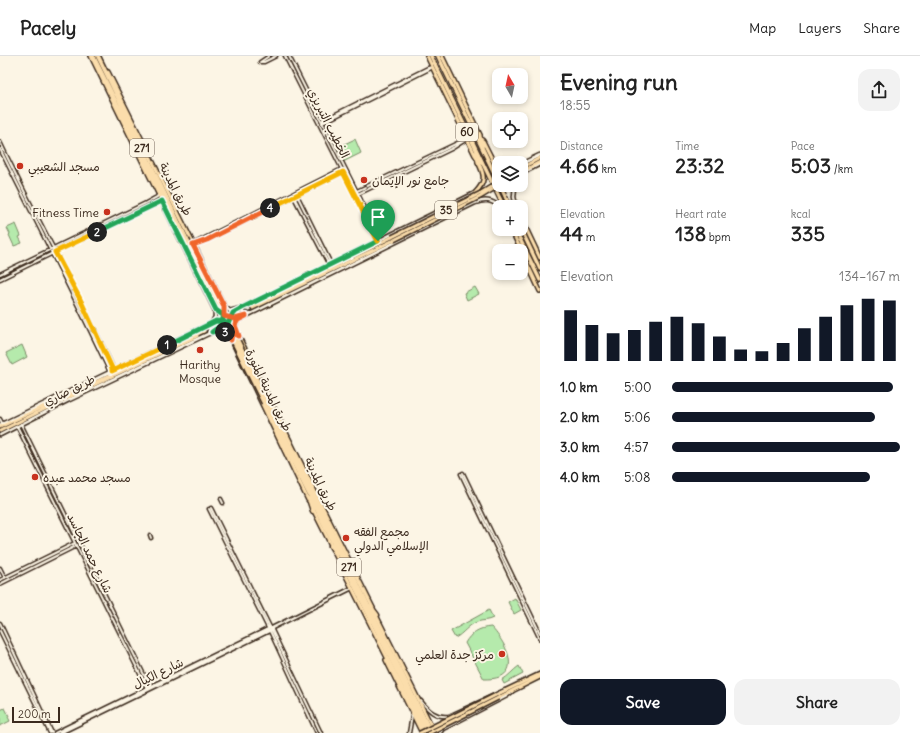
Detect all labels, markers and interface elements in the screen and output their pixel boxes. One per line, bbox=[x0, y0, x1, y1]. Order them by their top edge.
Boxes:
text: Pacely bbox=[20, 16, 76, 40]
text: Map bbox=[749, 19, 776, 37]
text: Layers bbox=[798, 19, 841, 37]
text: Share bbox=[863, 19, 900, 37]
north arrow bbox=[492, 68, 528, 104]
map controls bbox=[492, 68, 528, 280]
text: Evening run bbox=[560, 68, 678, 96]
button: share bbox=[858, 69, 900, 111]
street label: الخطيب التبريزي bbox=[303, 85, 353, 162]
text: 18:55 bbox=[560, 97, 591, 114]
button: locate bbox=[492, 112, 528, 148]
road number: 60 bbox=[456, 123, 478, 141]
road number: 271 bbox=[130, 139, 154, 157]
text: Distance bbox=[560, 139, 603, 153]
text: Time bbox=[675, 139, 699, 153]
text: Pace bbox=[791, 139, 815, 153]
text: 4.66 bbox=[560, 153, 599, 178]
text: 23:32 bbox=[675, 153, 725, 178]
text: 5:03 bbox=[791, 153, 831, 178]
button: layers bbox=[492, 156, 528, 192]
place label: مسجد الشعيبي bbox=[28, 159, 100, 178]
street label: طريق المدينة bbox=[156, 160, 196, 218]
marker: مسجد الشعيبي bbox=[15, 161, 25, 171]
text: km bbox=[599, 162, 617, 176]
text: /km bbox=[831, 162, 853, 176]
place label: جامع نور الإيمان bbox=[372, 173, 449, 190]
marker: جامع نور الإيمان bbox=[359, 175, 369, 185]
pin: 4 bbox=[260, 198, 280, 218]
pin bbox=[361, 200, 395, 241]
button: + bbox=[492, 200, 528, 236]
text: 4 bbox=[267, 201, 273, 215]
road number: 35 bbox=[435, 201, 457, 219]
place label: Fitness Time bbox=[32, 205, 99, 220]
icon: arrive bbox=[367, 206, 389, 228]
marker: Fitness Time bbox=[102, 207, 112, 217]
text: Elevation bbox=[560, 207, 605, 221]
text: Heart rate bbox=[675, 207, 726, 221]
text: kcal bbox=[791, 207, 810, 221]
text: 44 bbox=[560, 221, 583, 246]
text: 138 bbox=[675, 221, 706, 246]
text: 335 bbox=[791, 221, 825, 246]
pin: 2 bbox=[87, 222, 107, 242]
text: 2 bbox=[94, 225, 100, 239]
text: m bbox=[583, 230, 595, 244]
text: bpm bbox=[706, 230, 731, 244]
button: − bbox=[492, 244, 528, 280]
text: Elevation bbox=[560, 268, 613, 285]
text: 134–167 m bbox=[839, 268, 900, 285]
pin: 3 bbox=[215, 322, 235, 342]
text: 3 bbox=[222, 325, 228, 339]
pin: 1 bbox=[157, 335, 177, 355]
text: 1 bbox=[165, 338, 169, 352]
marker: Harithy Mosque bbox=[195, 345, 205, 355]
street label: طريق المدينة المنورة bbox=[242, 346, 295, 434]
place label: Harithy Mosque bbox=[179, 357, 221, 386]
street label: طريق صاري bbox=[41, 371, 98, 411]
text: 1.0 km bbox=[560, 379, 598, 396]
text: 5:00 bbox=[624, 379, 652, 396]
text: 2.0 km bbox=[560, 409, 600, 426]
text: 5:06 bbox=[624, 409, 650, 426]
text: 3.0 km bbox=[560, 439, 600, 456]
text: 4:57 bbox=[624, 439, 648, 456]
street label: طريق المدينة bbox=[302, 455, 340, 513]
text: 4.0 km bbox=[560, 469, 600, 486]
text: 5:08 bbox=[624, 469, 650, 486]
place label: مسجد محمد عبده bbox=[43, 470, 131, 486]
marker: مسجد محمد عبده bbox=[30, 472, 40, 482]
street label: شارع حمد الجاسد bbox=[62, 510, 116, 596]
place label: مجمع الفقه الإسلامي الدولي bbox=[354, 524, 429, 557]
marker: مجمع الفقه الإسلامي الدولي bbox=[341, 533, 351, 543]
road number: 271 bbox=[337, 558, 361, 576]
place label: مركز جدة العلمي bbox=[415, 647, 494, 666]
marker: مركز جدة العلمي bbox=[497, 649, 507, 659]
street label: شارع الكيال bbox=[130, 654, 187, 693]
button: Save bbox=[560, 679, 726, 725]
button: Share bbox=[734, 679, 900, 725]
scale bar bbox=[12, 705, 60, 724]
text: 200 m bbox=[18, 707, 51, 721]

